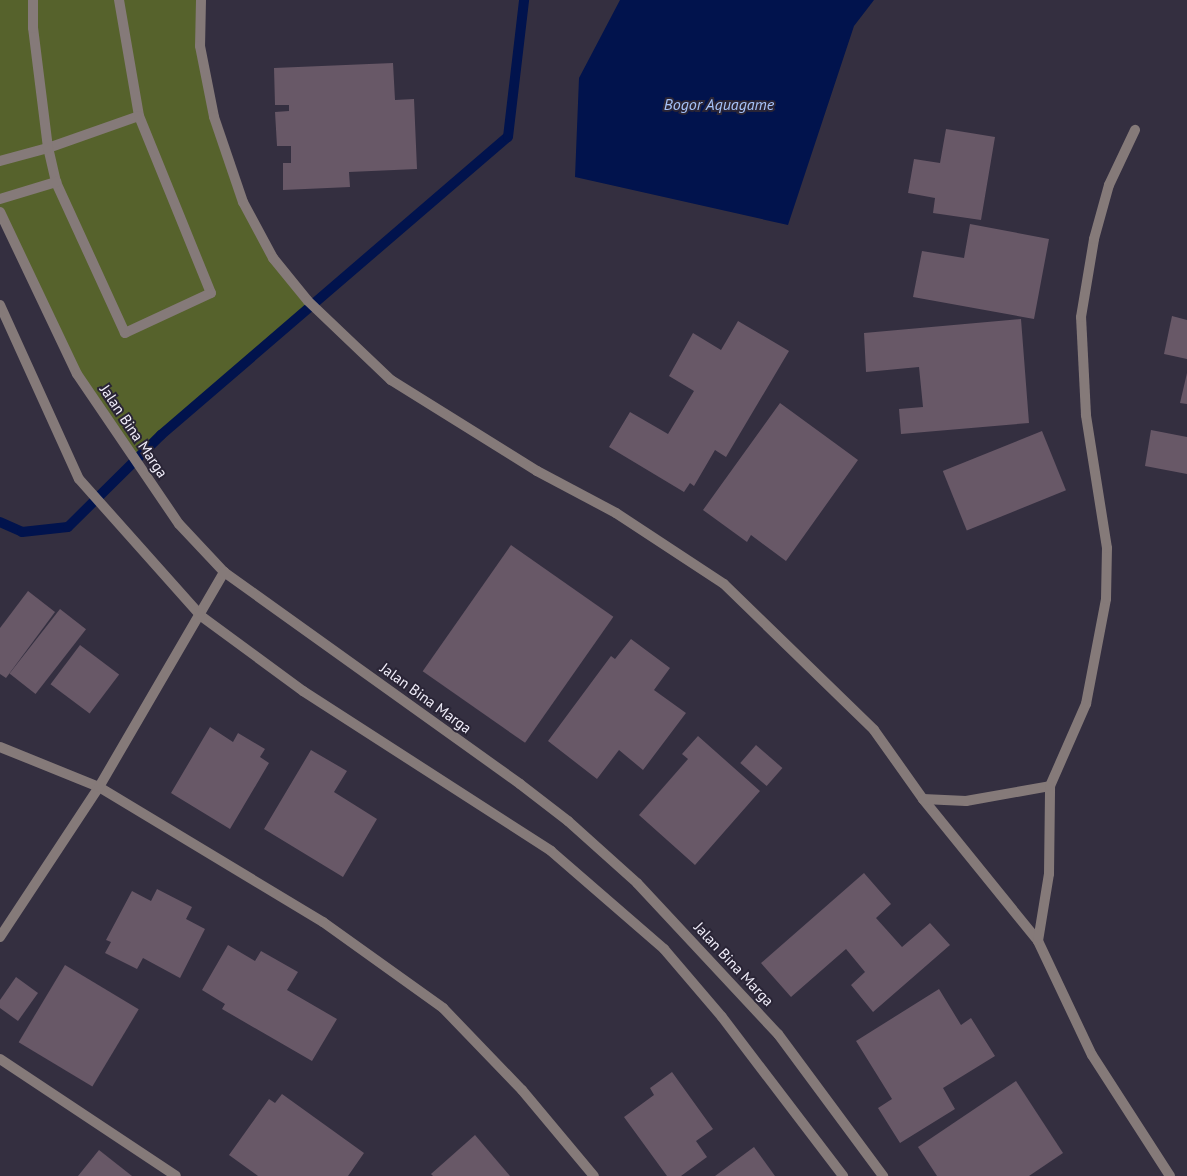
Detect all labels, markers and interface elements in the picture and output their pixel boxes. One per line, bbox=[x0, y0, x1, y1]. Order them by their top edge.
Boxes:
water label: Bogor Aquagame bbox=[664, 94, 774, 114]
street label: Jalan Bina Marga bbox=[96, 381, 172, 481]
street label: Jalan Bina Marga bbox=[377, 659, 475, 737]
street label: Jalan Bina Marga bbox=[691, 918, 777, 1010]

